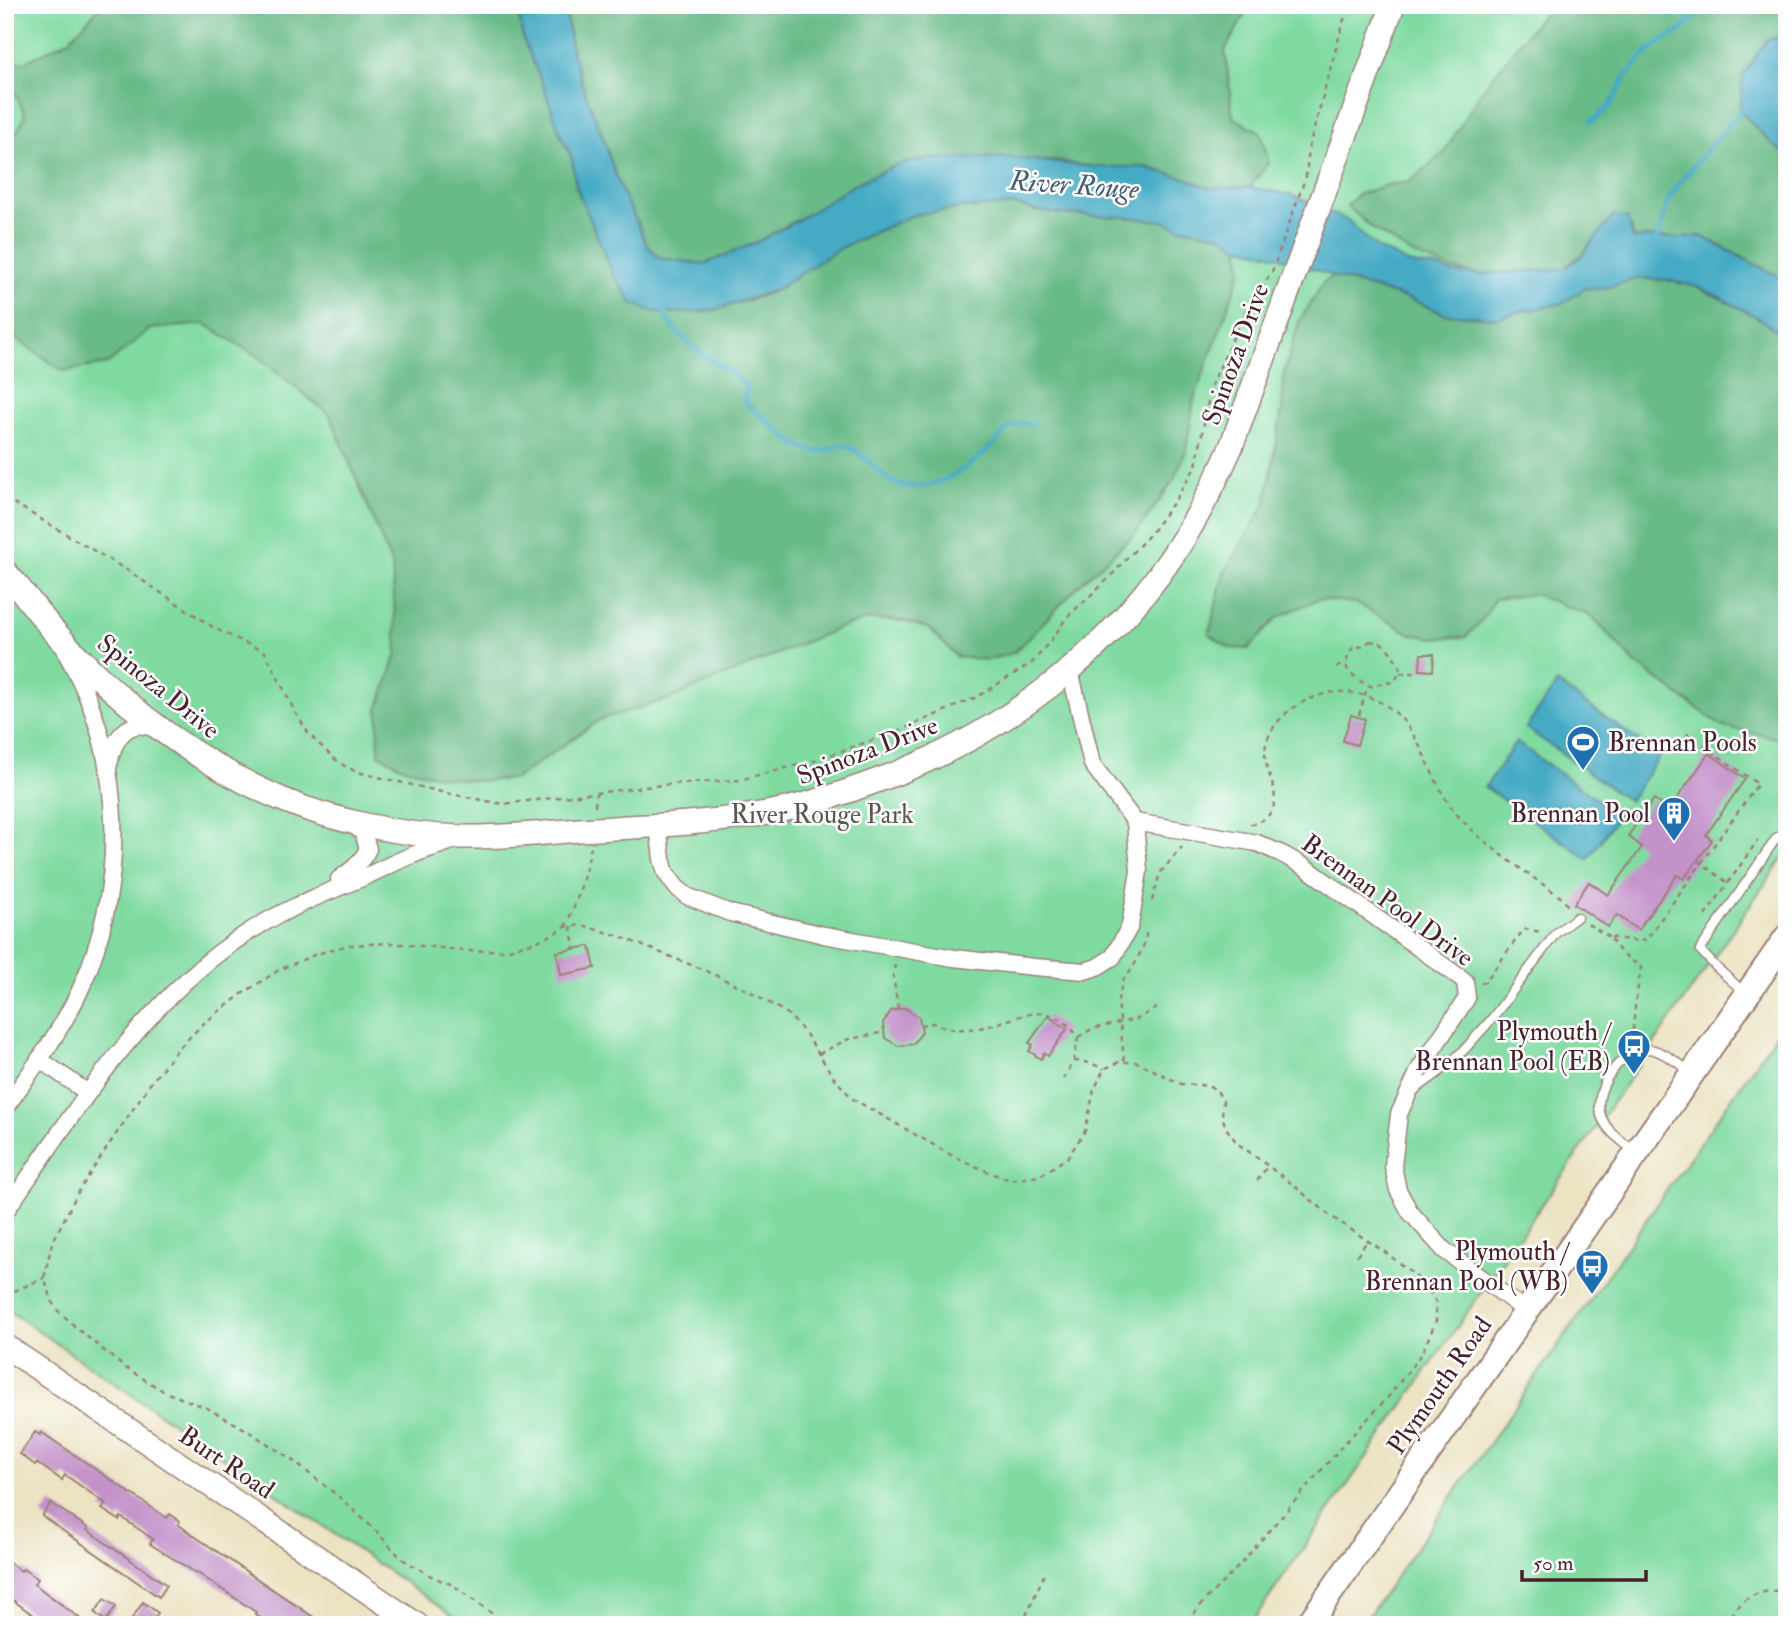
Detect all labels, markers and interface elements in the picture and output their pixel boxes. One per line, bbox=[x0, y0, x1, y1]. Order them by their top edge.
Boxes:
water label: River Rouge bbox=[1007, 163, 1140, 208]
street label: Spinoza Drive bbox=[1196, 279, 1277, 430]
street label: Spinoza Drive bbox=[90, 628, 226, 747]
street label: Spinoza Drive bbox=[792, 709, 943, 793]
sports icon: Brennan Pools bbox=[1564, 723, 1602, 772]
place label: Brennan Pools bbox=[1608, 727, 1757, 759]
building icon: Brennan Pool bbox=[1655, 794, 1693, 843]
place label: Brennan Pool bbox=[1510, 798, 1650, 830]
park label: River Rouge Park bbox=[730, 799, 914, 831]
street label: Brennan Pool Drive bbox=[1295, 828, 1480, 974]
place label: Plymouth / Brennan Pool (EB) bbox=[1415, 1016, 1612, 1078]
bus stop icon: Plymouth / Brennan Pool (EB) bbox=[1615, 1027, 1653, 1076]
place label: Plymouth / Brennan Pool (WB) bbox=[1365, 1236, 1570, 1298]
bus stop icon: Plymouth / Brennan Pool (WB) bbox=[1573, 1247, 1611, 1296]
street label: Plymouth Road bbox=[1381, 1310, 1499, 1461]
street label: Burt Road bbox=[173, 1419, 281, 1507]
scale bar bbox=[1522, 1539, 1647, 1583]
text: 50 m bbox=[1533, 1550, 1574, 1577]

